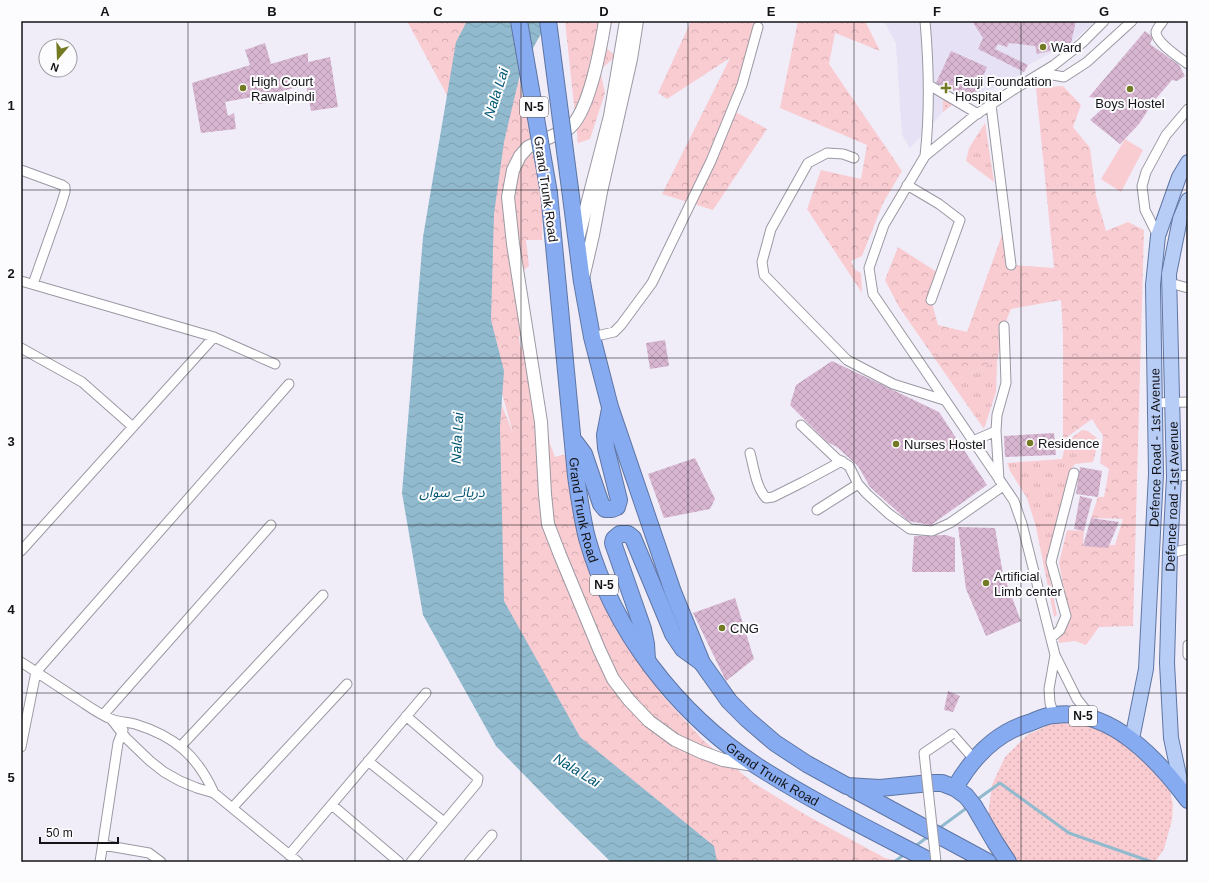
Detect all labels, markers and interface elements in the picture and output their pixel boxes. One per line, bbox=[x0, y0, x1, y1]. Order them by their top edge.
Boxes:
text: A bbox=[100, 4, 110, 19]
text: B bbox=[267, 4, 277, 19]
text: C bbox=[433, 4, 443, 19]
text: D bbox=[599, 4, 609, 19]
text: E bbox=[767, 4, 776, 19]
text: F bbox=[933, 4, 941, 19]
text: G bbox=[1099, 4, 1109, 19]
north arrow bbox=[38, 38, 78, 78]
place label: Ward bbox=[1051, 40, 1082, 55]
marker: Ward bbox=[1038, 42, 1048, 52]
text: N bbox=[49, 60, 60, 74]
water label: Nala Lai bbox=[480, 65, 512, 120]
place label: High Court Rawalpindi bbox=[251, 74, 315, 104]
place label: Fauji Foundation Hospital bbox=[955, 74, 1052, 104]
marker: Fauji Foundation Hospital bbox=[940, 82, 952, 94]
marker: High Court Rawalpindi bbox=[238, 83, 248, 93]
marker: Boys Hostel bbox=[1125, 84, 1135, 94]
place label: Boys Hostel bbox=[1095, 96, 1165, 111]
road number: N-5 bbox=[520, 97, 548, 117]
text: 1 bbox=[7, 98, 15, 113]
street label: Grand Trunk Road bbox=[531, 135, 561, 243]
text: 2 bbox=[7, 266, 15, 281]
street label: Defence Road - 1st Avenue bbox=[1146, 368, 1164, 527]
water label: Nala Lai bbox=[448, 411, 466, 464]
street label: Defence road -1st Avenue bbox=[1162, 421, 1182, 572]
text: 3 bbox=[7, 434, 15, 449]
place label: Residence bbox=[1038, 436, 1099, 451]
place label: Nurses Hostel bbox=[904, 437, 986, 452]
marker: Residence bbox=[1025, 438, 1035, 448]
marker: Nurses Hostel bbox=[891, 439, 901, 449]
street label: Grand Trunk Road bbox=[567, 457, 602, 565]
water label: دریائے سواں bbox=[419, 484, 485, 501]
place label: Artificial Limb center bbox=[994, 569, 1063, 599]
road number: N-5 bbox=[590, 575, 618, 595]
marker: Artificial Limb center bbox=[981, 578, 991, 588]
text: 4 bbox=[7, 602, 15, 617]
place label: CNG bbox=[730, 621, 759, 636]
marker: CNG bbox=[717, 623, 727, 633]
road number: N-5 bbox=[1069, 706, 1097, 726]
street label: Grand Trunk Road bbox=[723, 739, 822, 809]
water label: Nala Lai bbox=[551, 750, 604, 791]
text: 5 bbox=[7, 770, 15, 785]
scale bar bbox=[40, 819, 118, 845]
text: 50 m bbox=[46, 826, 73, 840]

